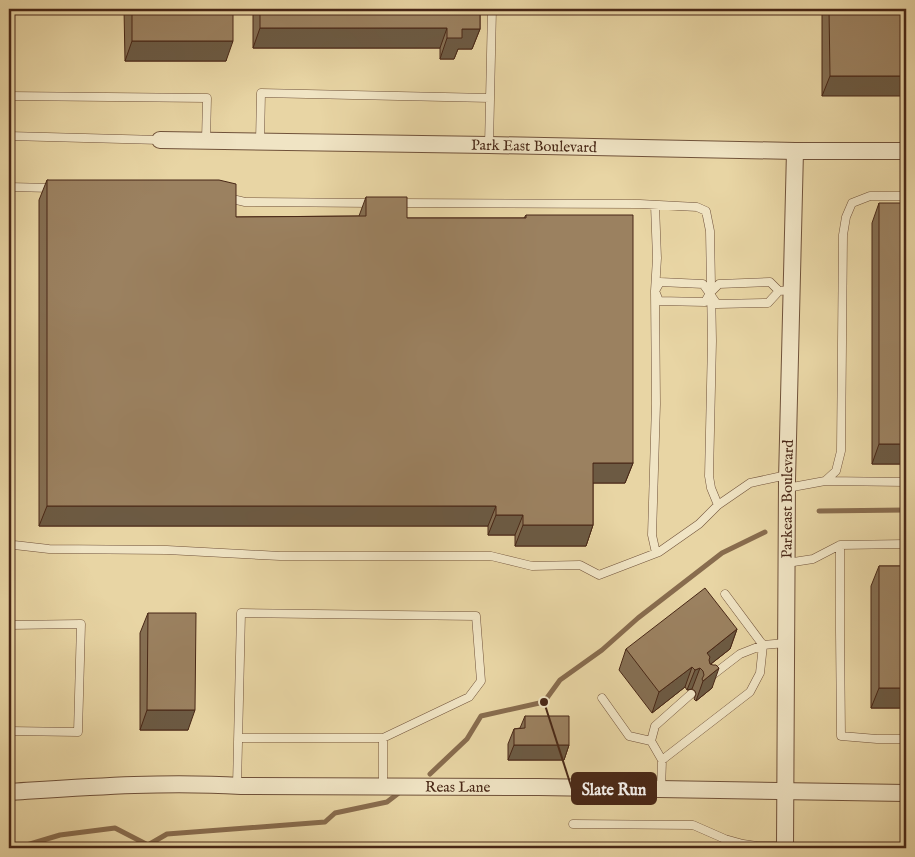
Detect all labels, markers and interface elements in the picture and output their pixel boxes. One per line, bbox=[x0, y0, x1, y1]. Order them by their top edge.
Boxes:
street label: Park East Boulevard bbox=[471, 136, 598, 157]
street label: Parkeast Boulevard bbox=[778, 438, 798, 558]
callout: Slate Run bbox=[572, 773, 656, 804]
street label: Reas Lane bbox=[425, 778, 491, 797]
text: Slate Run bbox=[582, 781, 647, 801]

